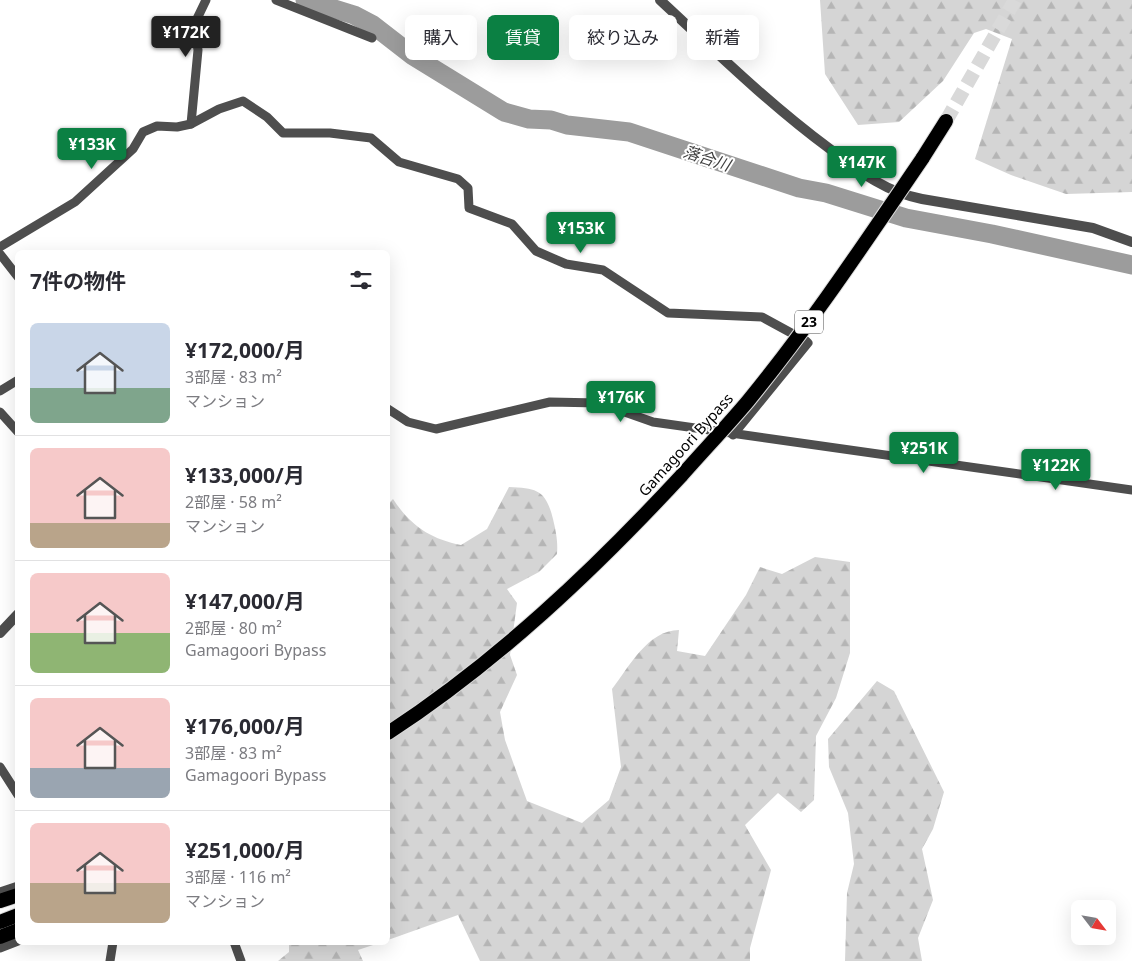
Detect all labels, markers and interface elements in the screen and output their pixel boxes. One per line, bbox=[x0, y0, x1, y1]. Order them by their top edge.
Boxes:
pin: ¥172K bbox=[151, 15, 221, 58]
chip: 購入 bbox=[405, 15, 477, 60]
chip: 賃貸 bbox=[487, 15, 559, 60]
chip: 絞り込み bbox=[569, 15, 677, 60]
chip: 新着 bbox=[687, 15, 759, 60]
text: ¥172K bbox=[162, 21, 210, 43]
pin: ¥133K bbox=[57, 128, 127, 170]
text: ¥133K bbox=[68, 133, 116, 155]
water label: 落合川 bbox=[681, 140, 735, 176]
pin: ¥147K bbox=[827, 146, 897, 188]
text: ¥147K bbox=[838, 151, 886, 173]
pin: ¥153K bbox=[546, 212, 616, 254]
text: ¥153K bbox=[557, 217, 605, 239]
icon: filters bbox=[347, 266, 375, 294]
text: 7件の物件 bbox=[30, 267, 126, 295]
road number: 23 bbox=[795, 311, 823, 334]
text: ¥172,000/月 bbox=[185, 336, 305, 364]
icon: home bbox=[70, 343, 130, 403]
text: 3部屋 · 83 m² bbox=[185, 366, 282, 388]
pin: ¥176K bbox=[586, 380, 656, 423]
text: ¥176K bbox=[597, 386, 645, 408]
street label: Gamagoori Bypass bbox=[633, 388, 737, 500]
text: マンション bbox=[185, 390, 265, 412]
pin: ¥251K bbox=[889, 432, 959, 474]
text: ¥251K bbox=[900, 437, 948, 459]
pin: ¥122K bbox=[1021, 448, 1091, 491]
text: ¥122K bbox=[1032, 454, 1080, 476]
text: ¥133,000/月 bbox=[185, 461, 305, 489]
icon: home bbox=[70, 468, 130, 528]
text: 2部屋 · 58 m² bbox=[185, 491, 282, 513]
text: マンション bbox=[185, 515, 265, 537]
text: ¥147,000/月 bbox=[185, 587, 305, 615]
icon: home bbox=[70, 593, 130, 653]
text: 2部屋 · 80 m² bbox=[185, 617, 282, 639]
text: Gamagoori Bypass bbox=[185, 639, 326, 661]
text: ¥176,000/月 bbox=[185, 712, 305, 740]
icon: home bbox=[70, 718, 130, 778]
text: 3部屋 · 83 m² bbox=[185, 742, 282, 764]
text: Gamagoori Bypass bbox=[185, 764, 326, 786]
text: ¥251,000/月 bbox=[185, 836, 305, 864]
icon: home bbox=[70, 843, 130, 903]
text: 3部屋 · 116 m² bbox=[185, 866, 291, 888]
text: マンション bbox=[185, 890, 265, 912]
north arrow bbox=[1071, 900, 1116, 945]
map controls bbox=[1071, 900, 1116, 945]

